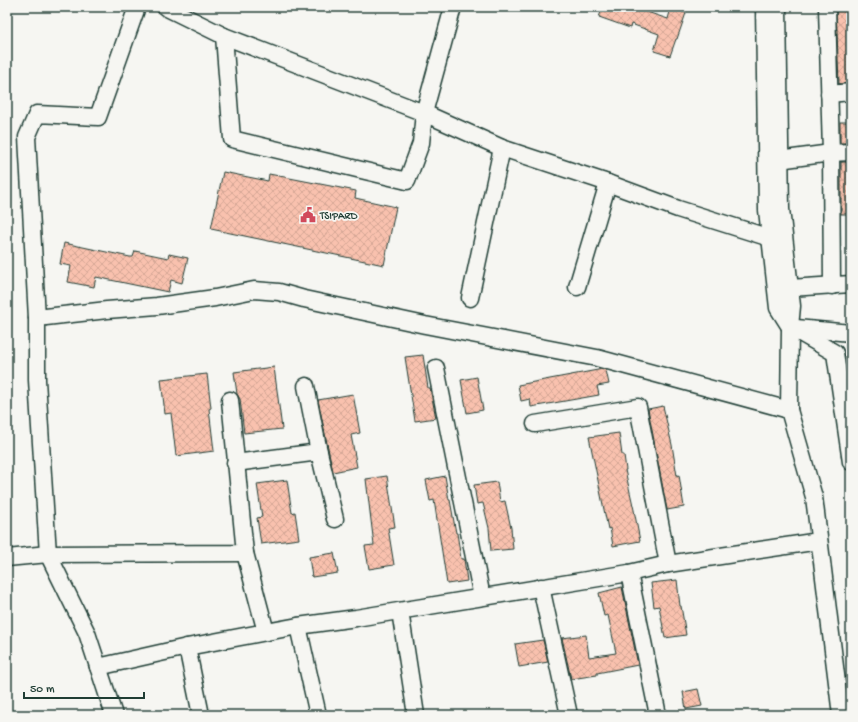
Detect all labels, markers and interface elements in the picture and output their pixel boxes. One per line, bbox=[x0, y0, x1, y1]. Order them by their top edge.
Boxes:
public building icon: TSIPARD bbox=[299, 206, 317, 224]
place label: TSIPARD bbox=[319, 211, 358, 223]
scale bar bbox=[24, 674, 144, 700]
text: 50 m bbox=[30, 683, 55, 697]

